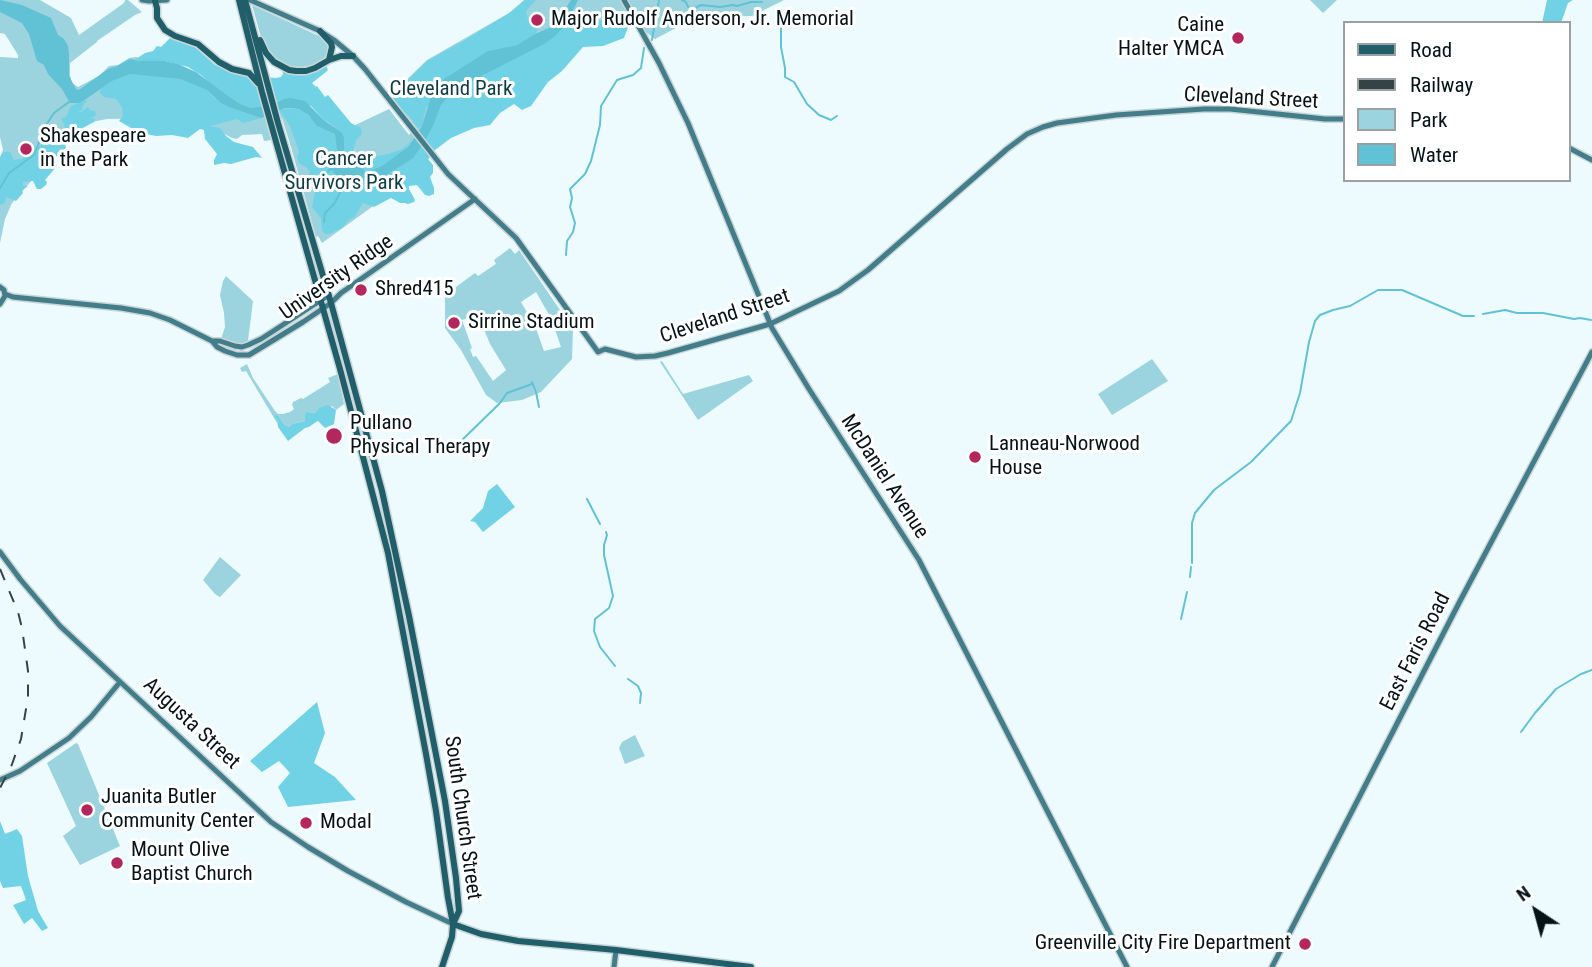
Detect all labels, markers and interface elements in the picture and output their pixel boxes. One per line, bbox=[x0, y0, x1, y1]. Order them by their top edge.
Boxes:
place label: Major Rudolf Anderson, Jr. Memorial bbox=[551, 7, 854, 33]
marker: Major Rudolf Anderson, Jr. Memorial bbox=[529, 12, 545, 28]
place label: Caine Halter YMCA bbox=[1118, 13, 1224, 63]
legend bbox=[1344, 21, 1571, 182]
marker: Caine Halter YMCA bbox=[1230, 30, 1246, 46]
text: Road bbox=[1410, 38, 1452, 62]
text: Railway bbox=[1410, 73, 1473, 97]
park label: Cleveland Park bbox=[390, 77, 512, 103]
street label: Cleveland Street bbox=[1183, 83, 1319, 115]
text: Park bbox=[1410, 108, 1447, 132]
place label: Shakespeare in the Park bbox=[40, 124, 146, 174]
marker: Shakespeare in the Park bbox=[18, 141, 34, 157]
text: Water bbox=[1410, 143, 1458, 167]
park label: Cancer Survivors Park bbox=[284, 147, 404, 197]
street label: University Ridge bbox=[275, 230, 399, 326]
place label: Shred415 bbox=[375, 277, 454, 303]
marker: Shred415 bbox=[353, 282, 369, 298]
street label: Cleveland Street bbox=[657, 284, 793, 350]
place label: Sirrine Stadium bbox=[468, 310, 595, 336]
marker: Sirrine Stadium bbox=[446, 315, 462, 331]
street label: McDaniel Avenue bbox=[835, 410, 933, 544]
place label: Pullano Physical Therapy bbox=[350, 411, 490, 461]
marker: Pullano Physical Therapy bbox=[324, 426, 344, 446]
place label: Lanneau-Norwood House bbox=[989, 432, 1140, 482]
marker: Lanneau-Norwood House bbox=[967, 449, 983, 465]
street label: East Faris Road bbox=[1376, 589, 1456, 715]
street label: Augusta Street bbox=[138, 673, 244, 775]
street label: South Church Street bbox=[438, 735, 486, 901]
place label: Juanita Butler Community Center bbox=[101, 785, 254, 835]
marker: Juanita Butler Community Center bbox=[79, 802, 95, 818]
place label: Modal bbox=[320, 810, 372, 836]
marker: Modal bbox=[298, 815, 314, 831]
place label: Mount Olive Baptist Church bbox=[131, 838, 253, 888]
marker: Mount Olive Baptist Church bbox=[109, 855, 125, 871]
north arrow bbox=[1501, 876, 1571, 946]
text: N bbox=[1512, 881, 1535, 906]
place label: Greenville City Fire Department bbox=[1035, 931, 1291, 957]
marker: Greenville City Fire Department bbox=[1297, 936, 1313, 952]

